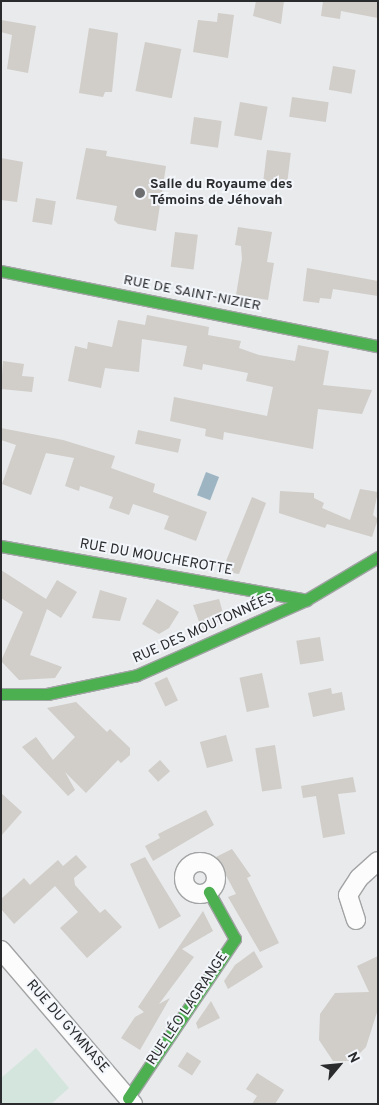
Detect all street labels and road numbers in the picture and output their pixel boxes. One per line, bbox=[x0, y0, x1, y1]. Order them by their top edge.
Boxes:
street label: RUE DE SAINT-NIZIER bbox=[122, 272, 262, 316]
street label: RUE DU MOUCHEROTTE bbox=[78, 536, 234, 580]
street label: RUE DES MOUTONNÉES bbox=[131, 590, 277, 668]
street label: RUE LÉO LAGRANGE bbox=[144, 949, 232, 1069]
street label: RUE DU GYMNASE bbox=[22, 977, 112, 1077]

